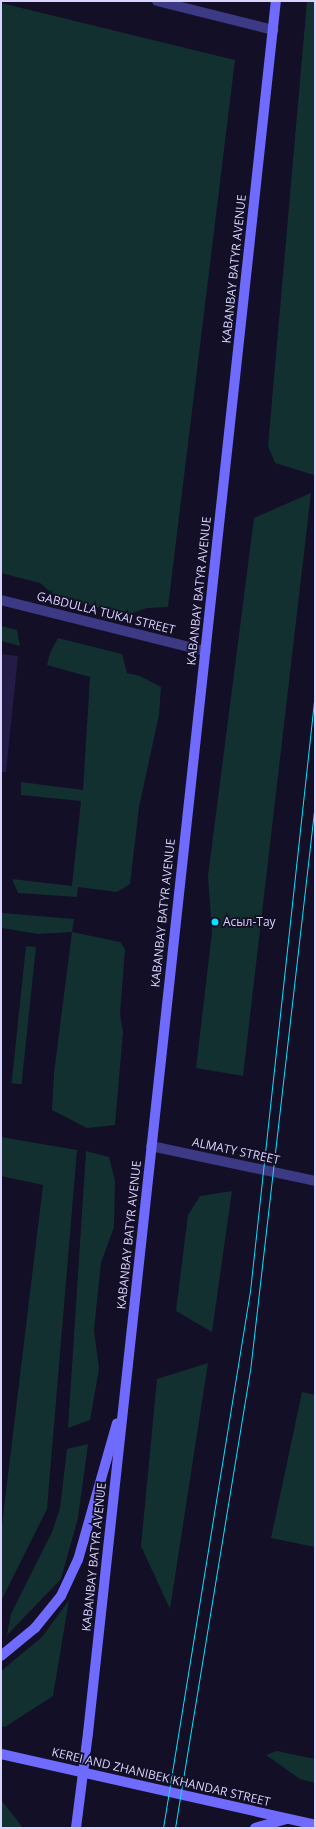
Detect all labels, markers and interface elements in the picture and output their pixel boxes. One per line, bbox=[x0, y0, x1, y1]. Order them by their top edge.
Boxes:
street label: KABANBAY BATYR AVENUE bbox=[219, 194, 249, 344]
street label: KABANBAY BATYR AVENUE bbox=[184, 516, 214, 666]
street label: GABDULLA TUKAI STREET bbox=[35, 589, 177, 637]
street label: KABANBAY BATYR AVENUE bbox=[148, 838, 178, 988]
place label: Асыл-Тау bbox=[223, 915, 276, 929]
marker: Асыл-Тау bbox=[210, 917, 220, 927]
street label: ALMATY STREET bbox=[191, 1135, 281, 1167]
street label: KABANBAY BATYR AVENUE bbox=[114, 1160, 144, 1310]
street label: KABANBAY BATYR AVENUE bbox=[79, 1482, 109, 1632]
street label: KEREI AND ZHANIBEK KHANDAR STREET bbox=[50, 1745, 272, 1809]

